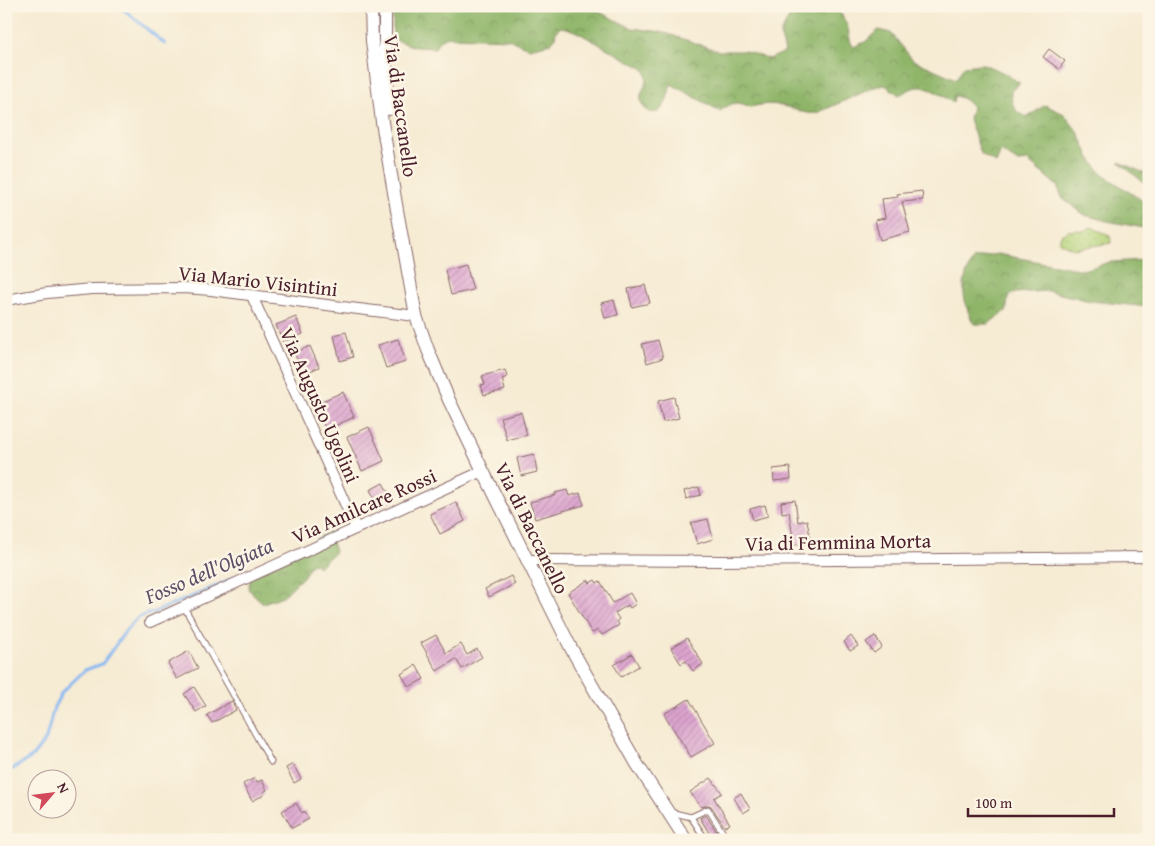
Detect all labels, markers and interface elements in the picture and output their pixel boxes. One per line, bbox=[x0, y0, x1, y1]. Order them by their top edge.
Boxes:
street label: Via di Baccanello bbox=[377, 33, 426, 179]
street label: Via Mario Visintini bbox=[177, 258, 339, 303]
street label: Via Augusto Ugolini bbox=[273, 322, 368, 487]
street label: Via di Baccanello bbox=[488, 457, 577, 599]
street label: Via Amilcare Rossi bbox=[287, 461, 441, 550]
street label: Via di Femmina Morta bbox=[745, 525, 932, 558]
water label: Fosso dell'Olgiata bbox=[139, 529, 278, 612]
north arrow bbox=[28, 768, 78, 818]
text: N bbox=[52, 779, 75, 797]
scale bar bbox=[968, 786, 1114, 818]
text: 100 m bbox=[975, 792, 1013, 813]

